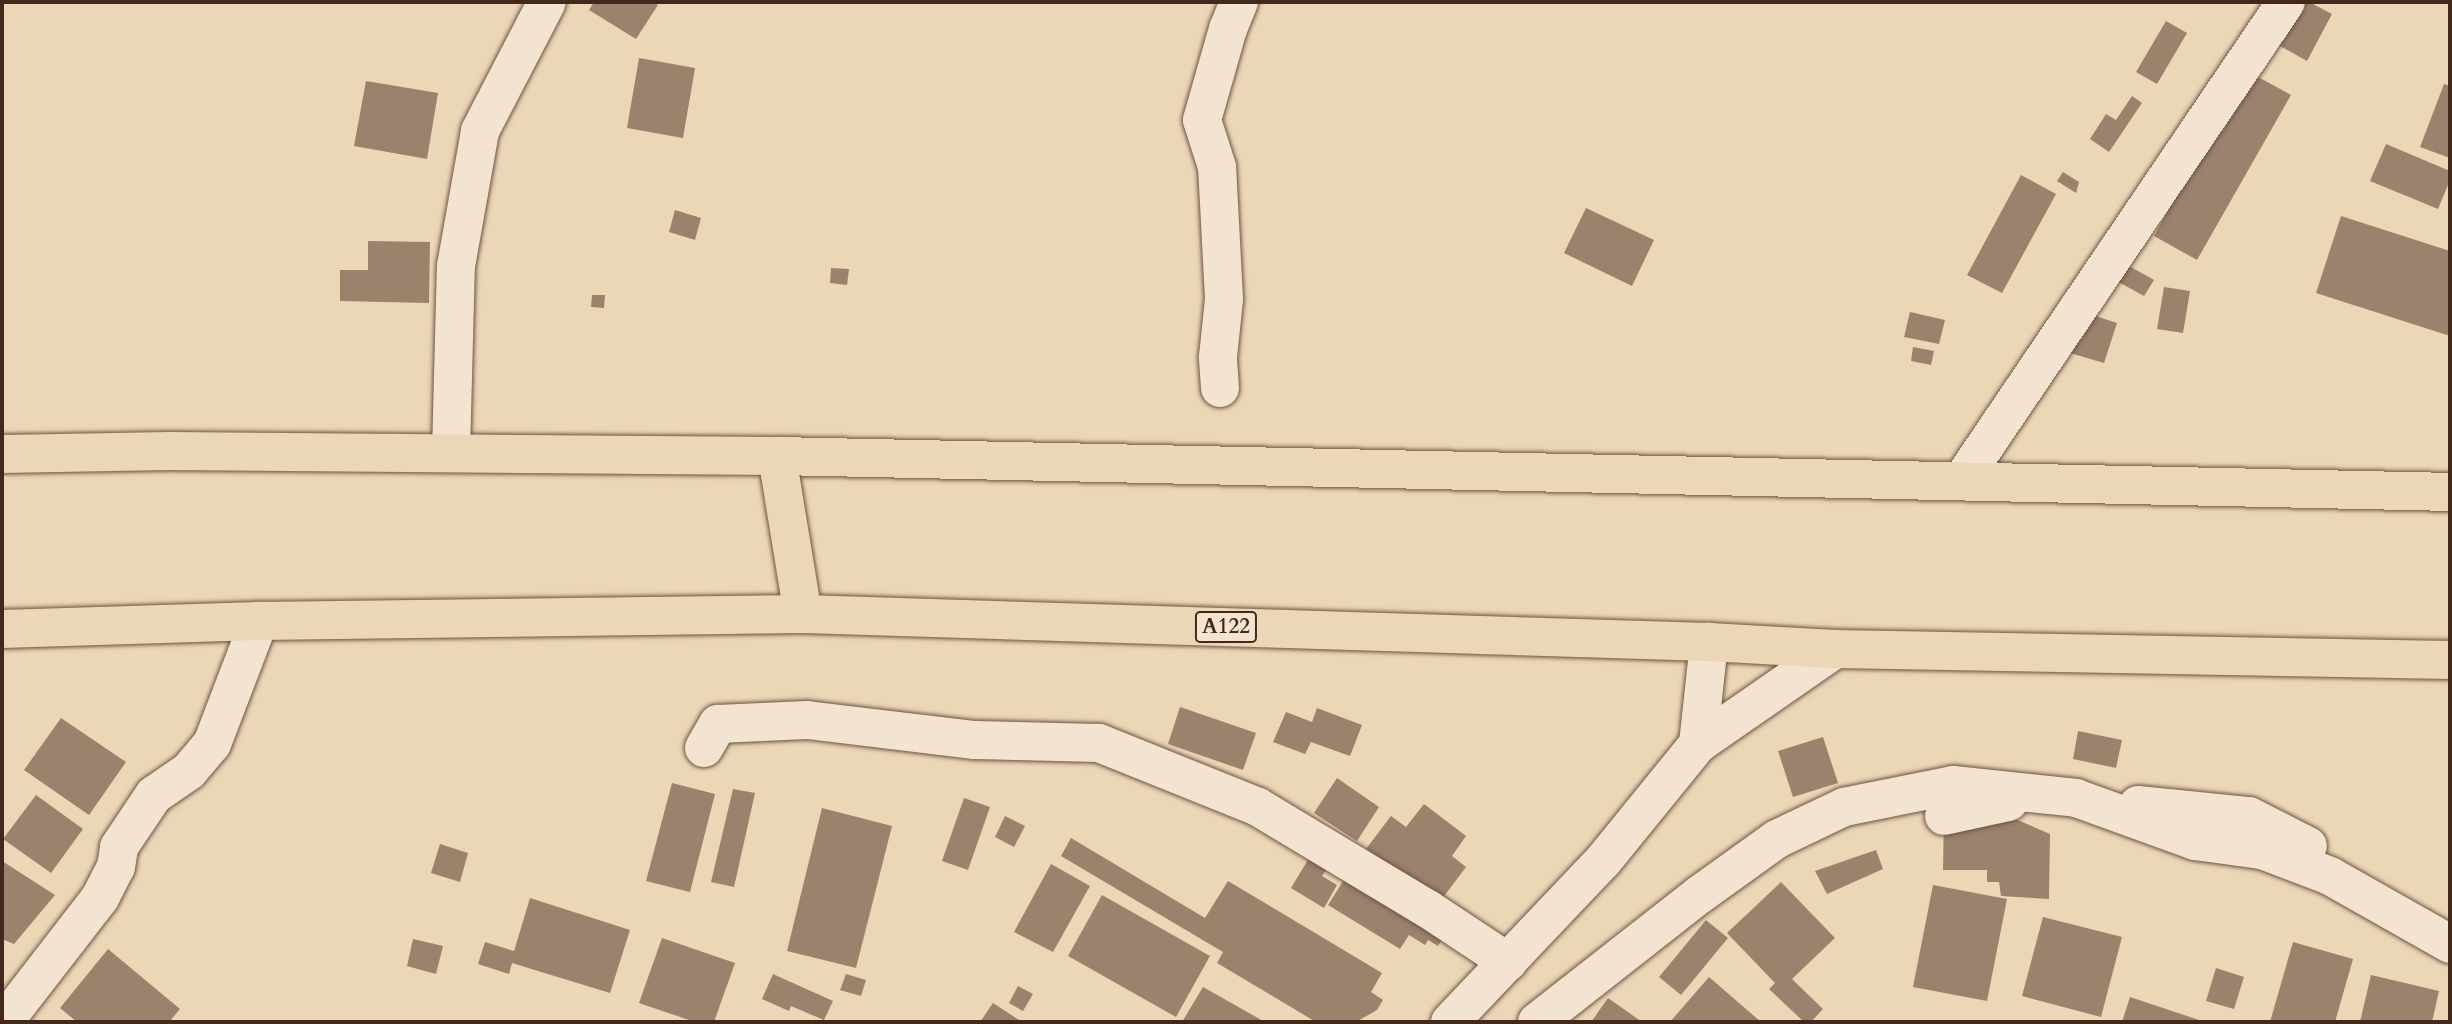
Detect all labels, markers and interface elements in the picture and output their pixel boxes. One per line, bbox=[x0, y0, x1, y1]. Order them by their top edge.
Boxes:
road number: A122 bbox=[1194, 610, 1258, 644]

